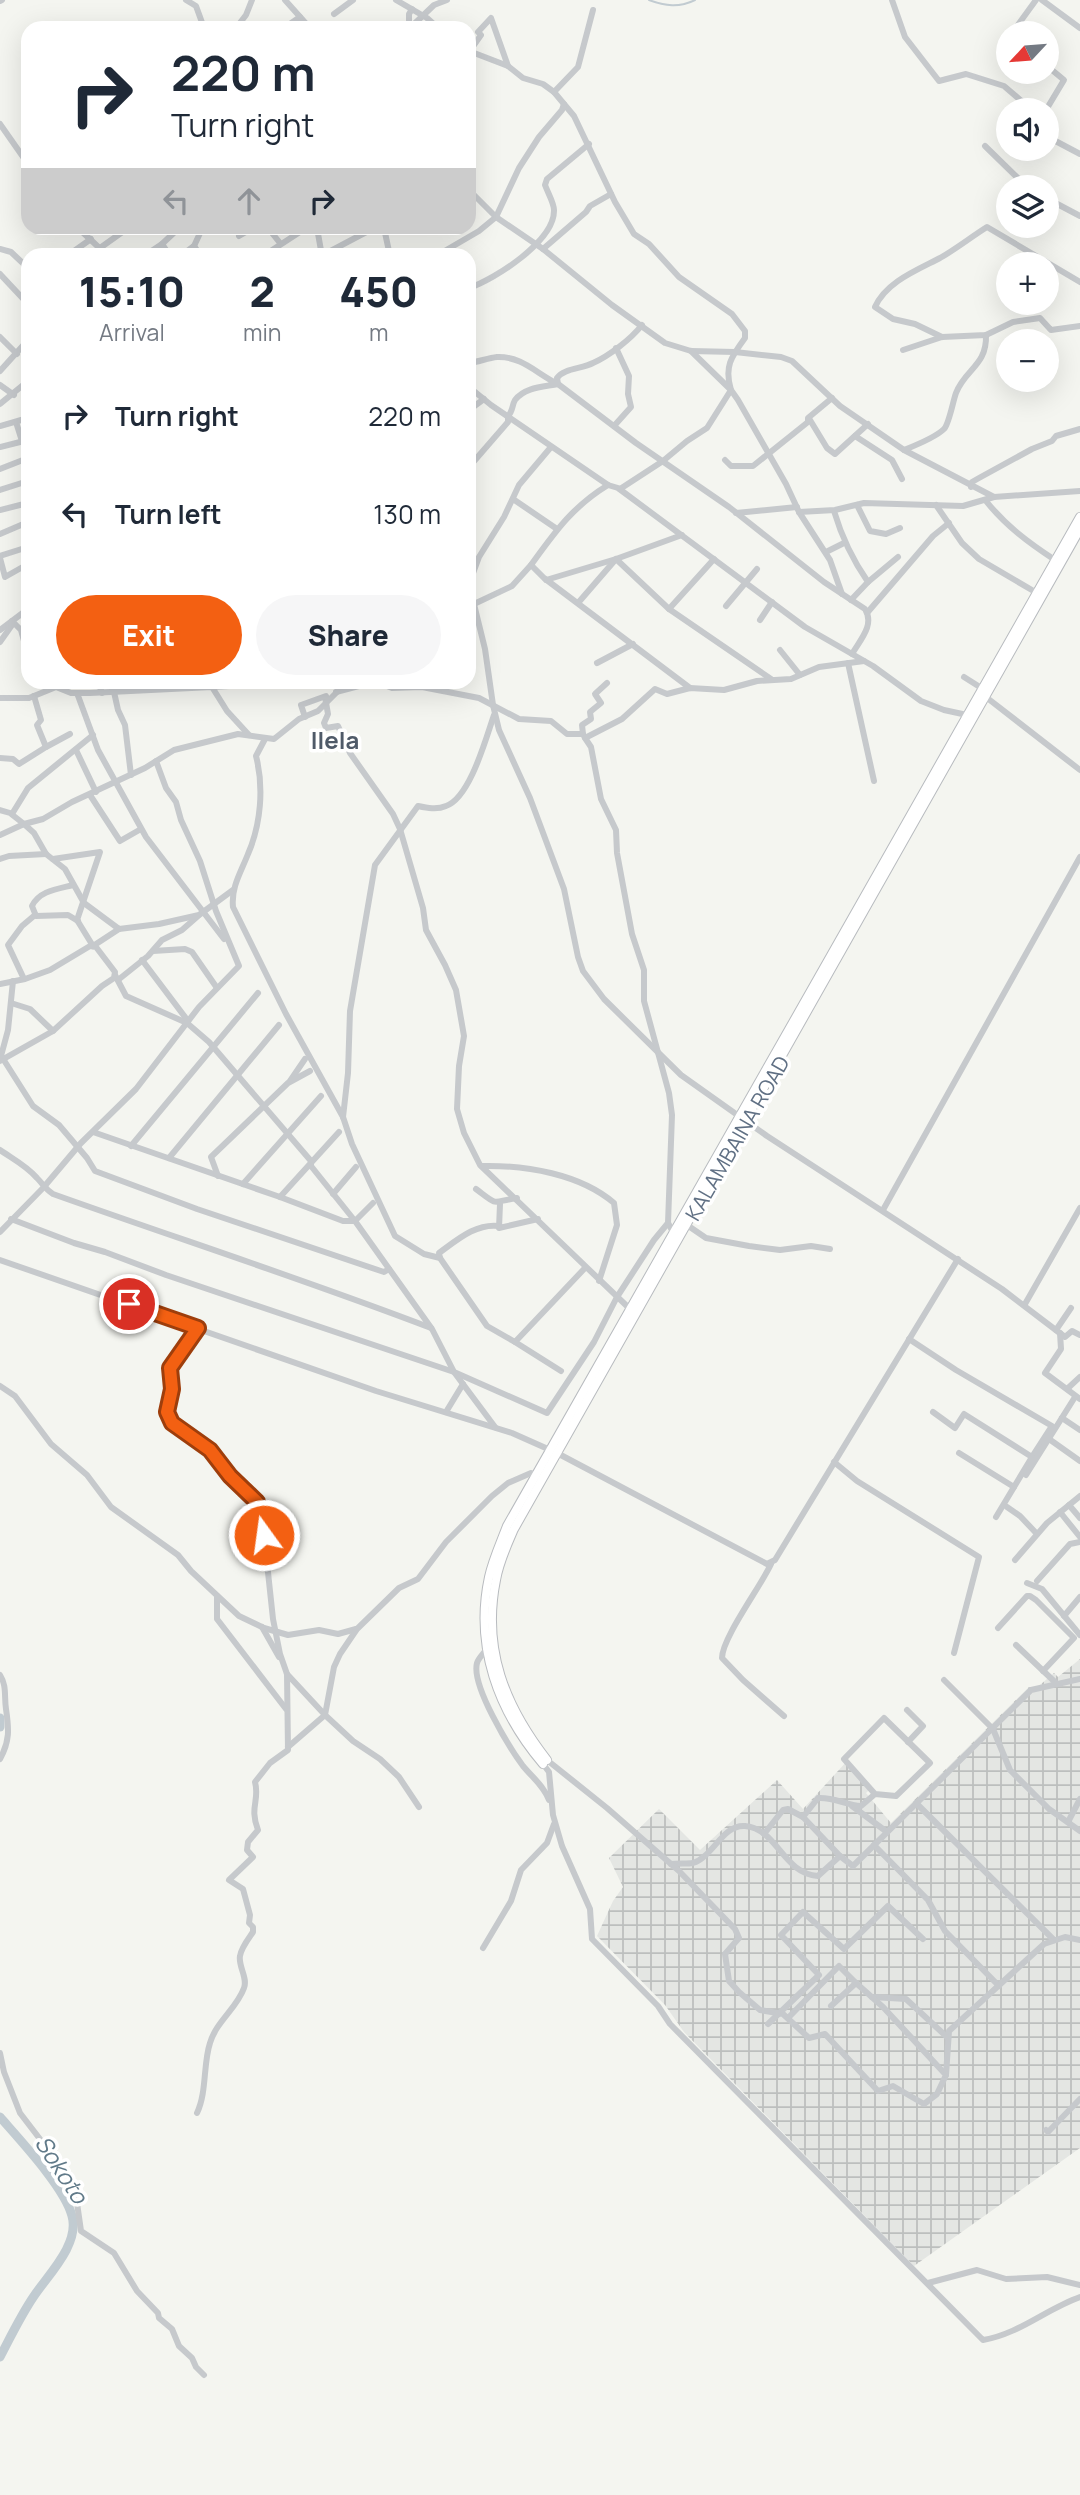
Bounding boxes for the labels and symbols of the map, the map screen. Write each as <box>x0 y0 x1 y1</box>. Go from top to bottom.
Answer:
north arrow <box>996 21 1059 84</box>
district label: Ilela <box>311 723 359 756</box>
street label: KALAMBAINA ROAD <box>678 1051 796 1225</box>
pin <box>99 1274 159 1334</box>
position arrow <box>227 1498 301 1572</box>
water label: Sokoto <box>28 2129 97 2210</box>

